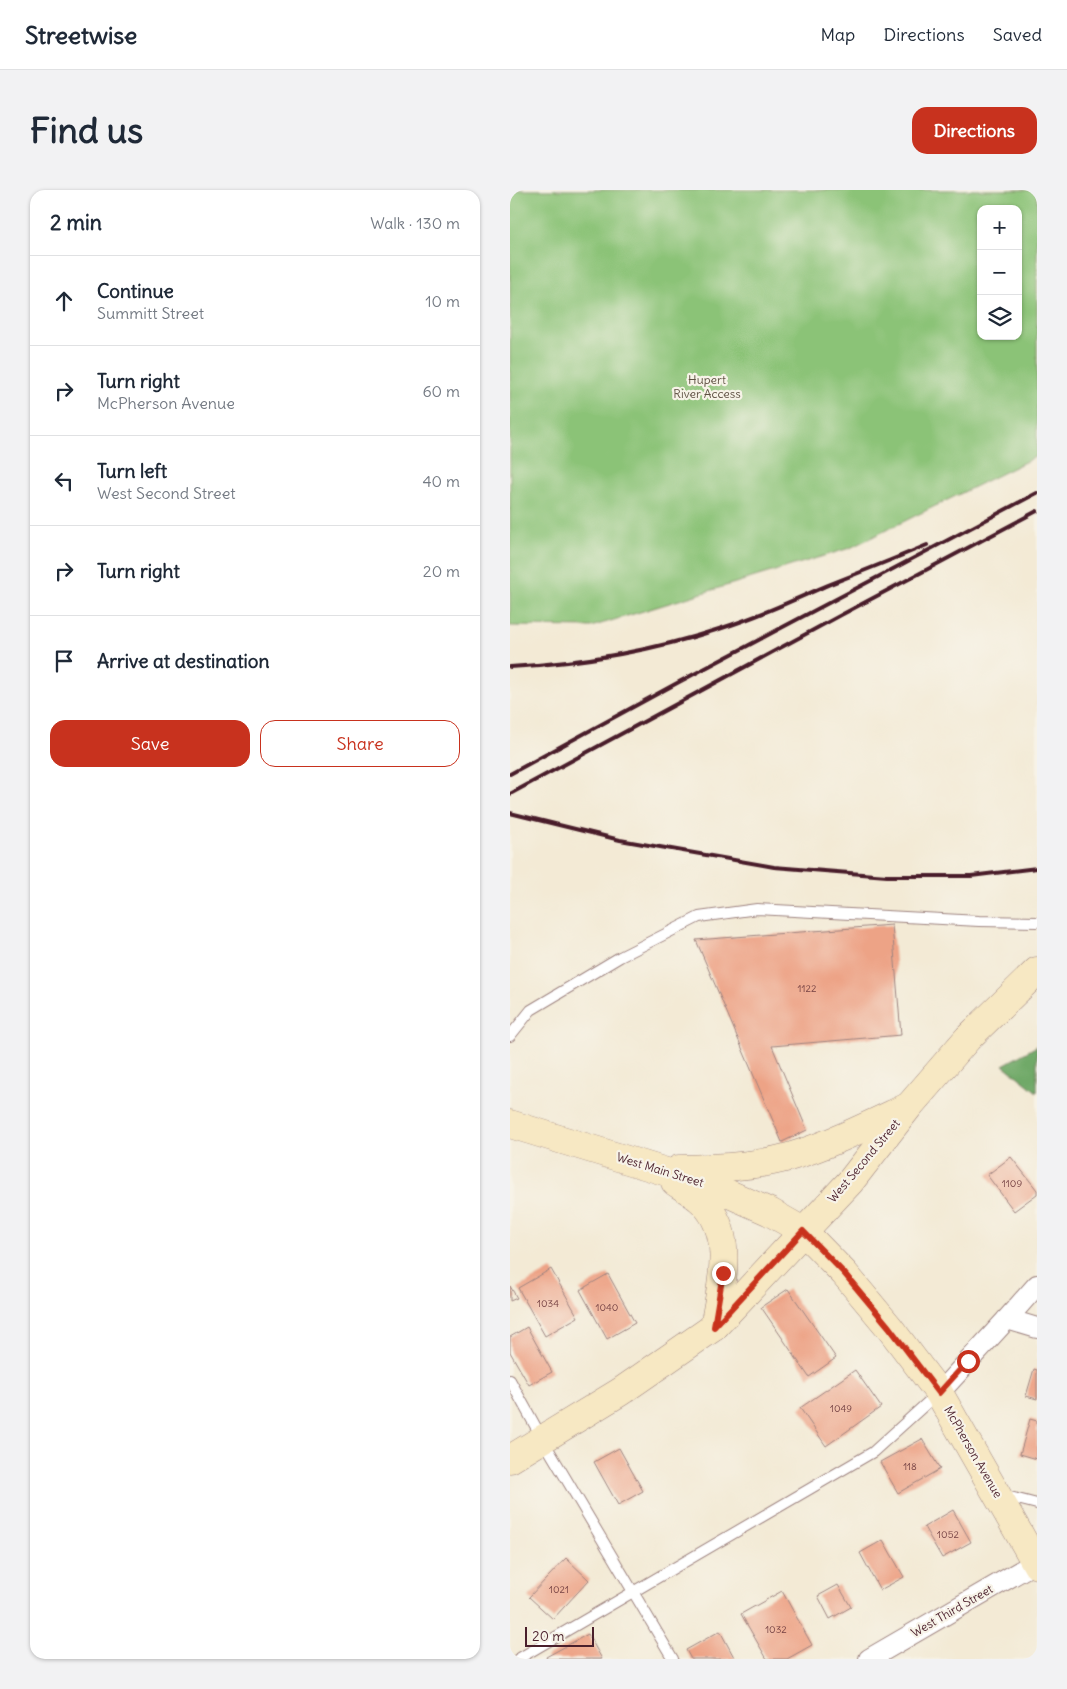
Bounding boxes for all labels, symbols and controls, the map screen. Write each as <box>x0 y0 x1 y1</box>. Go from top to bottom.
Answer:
text: Streetwise <box>25 20 137 50</box>
text: Map <box>820 23 855 46</box>
text: Directions <box>883 23 965 46</box>
text: Saved <box>993 23 1042 46</box>
button: Directions <box>912 107 1037 154</box>
text: Find us <box>30 108 143 152</box>
map controls <box>977 205 1022 340</box>
button: + <box>977 205 1022 250</box>
text: 2 min <box>50 209 102 236</box>
text: Walk · 130 m <box>370 213 460 233</box>
button: − <box>977 250 1022 295</box>
text: Continue <box>97 279 174 303</box>
icon: ahead <box>50 287 78 315</box>
text: 10 m <box>425 291 460 311</box>
button: layers <box>977 295 1022 340</box>
text: Summitt Street <box>97 303 204 323</box>
text: Turn right <box>97 369 180 393</box>
park label: Hupert River Access <box>673 372 741 401</box>
icon: right <box>50 377 78 405</box>
text: 60 m <box>422 381 460 401</box>
text: McPherson Avenue <box>97 393 235 413</box>
text: Turn left <box>97 459 167 483</box>
icon: left <box>50 467 78 495</box>
text: 40 m <box>422 471 460 491</box>
text: West Second Street <box>97 483 236 503</box>
icon: right <box>50 557 78 585</box>
text: Turn right <box>97 559 180 583</box>
text: 20 m <box>423 561 460 581</box>
icon: arrive <box>50 647 78 675</box>
text: Arrive at destination <box>97 649 270 673</box>
button: Save <box>50 720 250 767</box>
button: Share <box>260 720 460 767</box>
house number: 1122 <box>798 982 817 995</box>
street label: West Second Street <box>824 1116 903 1205</box>
street label: West Main Street <box>615 1149 706 1190</box>
house number: 1109 <box>1002 1177 1022 1190</box>
route end <box>712 1262 735 1285</box>
house number: 1034 <box>537 1297 559 1310</box>
house number: 1040 <box>596 1301 618 1314</box>
route start <box>957 1350 980 1373</box>
house number: 1049 <box>830 1402 852 1415</box>
street label: McPherson Avenue <box>941 1403 1006 1500</box>
house number: 118 <box>903 1460 917 1473</box>
house number: 1052 <box>937 1528 959 1541</box>
street label: West Third Street <box>908 1581 995 1640</box>
house number: 1021 <box>549 1583 569 1596</box>
house number: 1032 <box>765 1623 787 1636</box>
scale bar <box>525 1624 594 1647</box>
text: 20 m <box>532 1627 565 1645</box>

